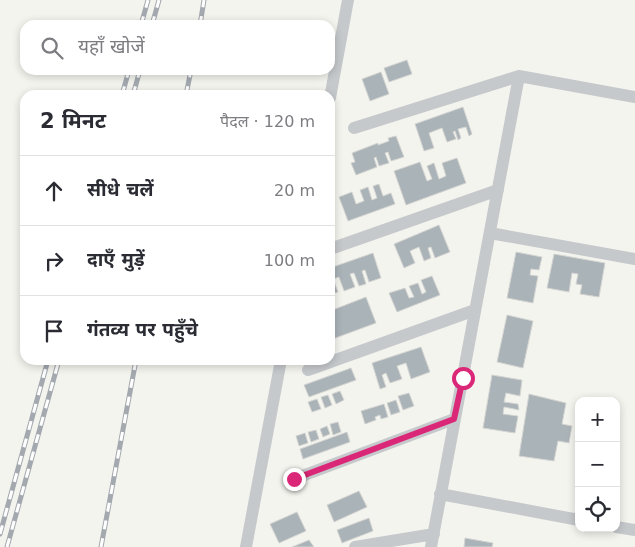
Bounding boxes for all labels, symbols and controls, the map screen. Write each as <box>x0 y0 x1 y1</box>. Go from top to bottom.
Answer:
search box <box>20 20 335 75</box>
icon: search <box>38 34 66 62</box>
text: यहाँ खोजें <box>78 35 145 57</box>
text: 2 मिनट <box>40 109 106 133</box>
text: पैदल · 120 m <box>220 112 315 131</box>
icon: ahead <box>40 177 68 205</box>
text: सीधे चलें <box>87 178 154 200</box>
text: 20 m <box>274 181 315 200</box>
icon: right <box>40 247 68 275</box>
text: दाएँ मुड़ें <box>87 248 145 270</box>
text: 100 m <box>264 251 315 270</box>
icon: arrive <box>40 317 68 345</box>
text: गंतव्य पर पहुँचे <box>87 318 198 340</box>
route start <box>452 367 475 390</box>
map controls <box>575 397 620 532</box>
button: + <box>575 397 620 442</box>
button: − <box>575 442 620 487</box>
route end <box>283 468 306 491</box>
button: locate <box>575 487 620 532</box>

